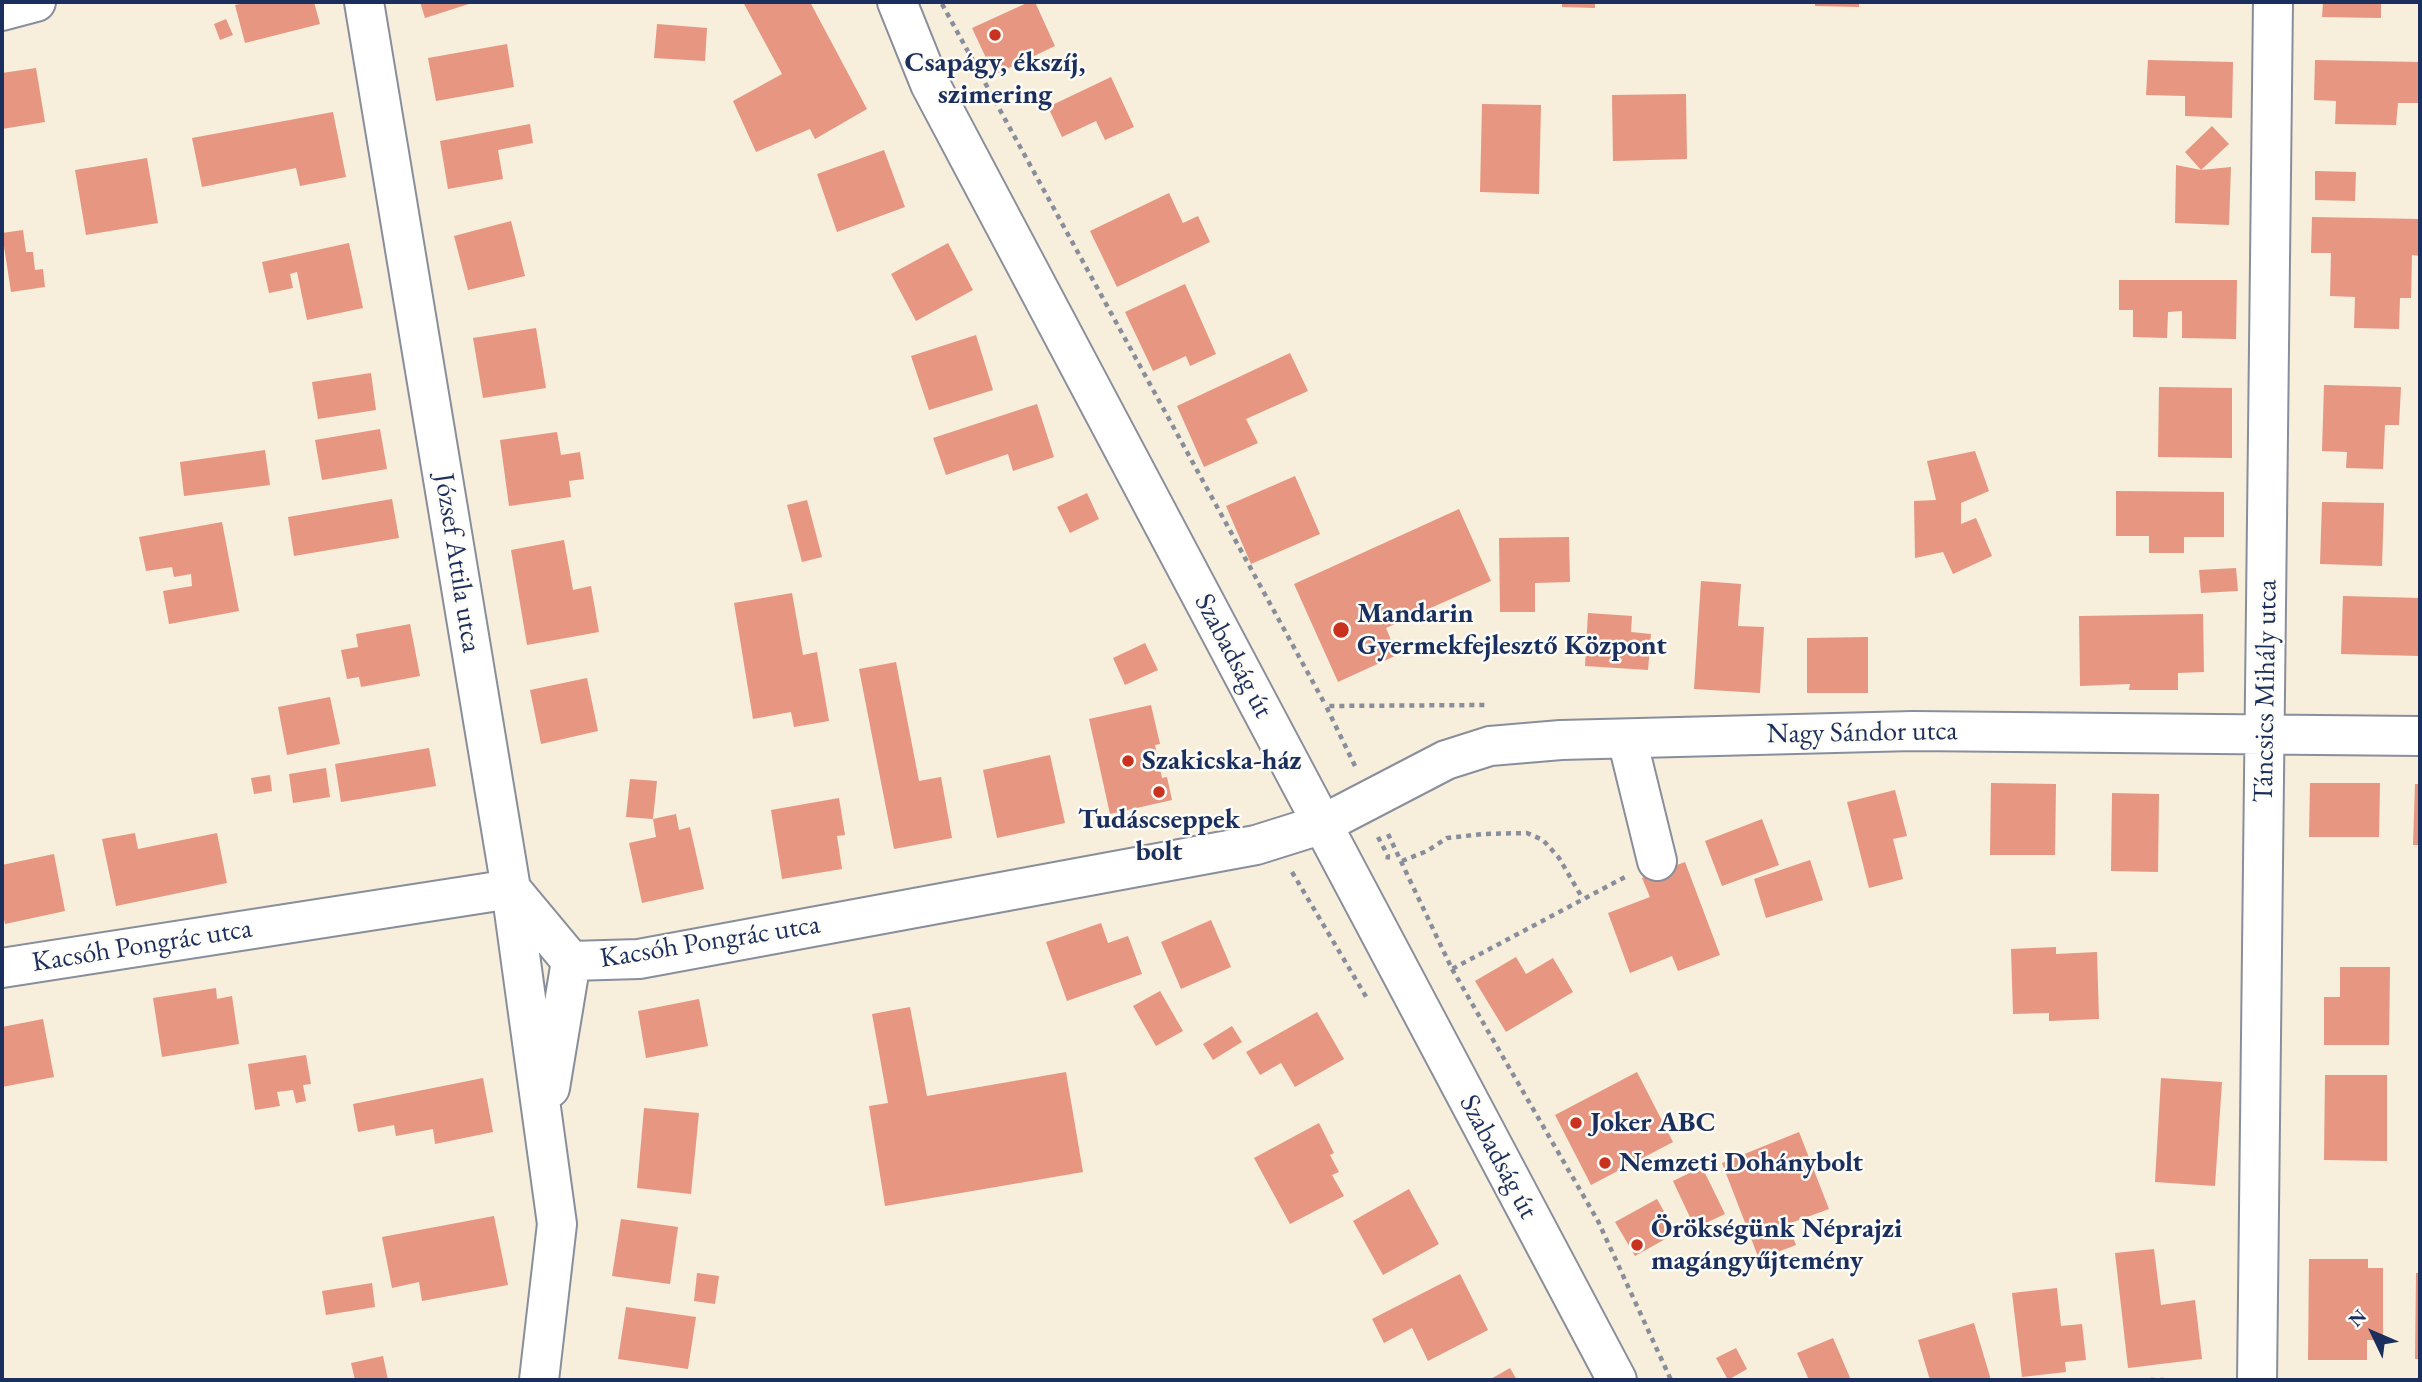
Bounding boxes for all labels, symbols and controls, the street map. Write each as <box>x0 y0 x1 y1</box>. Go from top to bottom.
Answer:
marker: Csapágy, ékszíj, szimering <box>987 27 1003 43</box>
place label: Csapágy, ékszíj, szimering <box>905 46 1085 112</box>
street label: József Attila utca <box>426 471 488 655</box>
street label: Táncsics Mihály utca <box>2247 579 2285 803</box>
street label: Szabadság út <box>1186 588 1280 724</box>
place label: Mandarin Gyermekfejlesztő Központ <box>1357 597 1667 663</box>
marker: Mandarin Gyermekfejlesztő Központ <box>1331 620 1351 640</box>
street label: Nagy Sándor utca <box>1766 715 1958 751</box>
place label: Szakicska-ház <box>1142 744 1301 778</box>
marker: Szakicska-ház <box>1120 753 1136 769</box>
marker: Tudáscseppek bolt <box>1151 784 1167 800</box>
place label: Tudáscseppek bolt <box>1078 803 1240 869</box>
street label: Kacsóh Pongrác utca <box>598 908 822 976</box>
street label: Kacsóh Pongrác utca <box>30 912 254 980</box>
street label: Szabadság út <box>1451 1089 1545 1225</box>
place label: Joker ABC <box>1590 1106 1715 1140</box>
marker: Joker ABC <box>1568 1115 1584 1131</box>
place label: Nemzeti Dohánybolt <box>1619 1146 1863 1180</box>
marker: Nemzeti Dohánybolt <box>1597 1155 1613 1171</box>
place label: Örökségünk Néprajzi magángyűjtemény <box>1651 1212 1902 1278</box>
marker: Örökségünk Néprajzi magángyűjtemény <box>1629 1237 1645 1253</box>
north arrow <box>2338 1298 2408 1368</box>
text: N <box>2343 1304 2372 1332</box>

